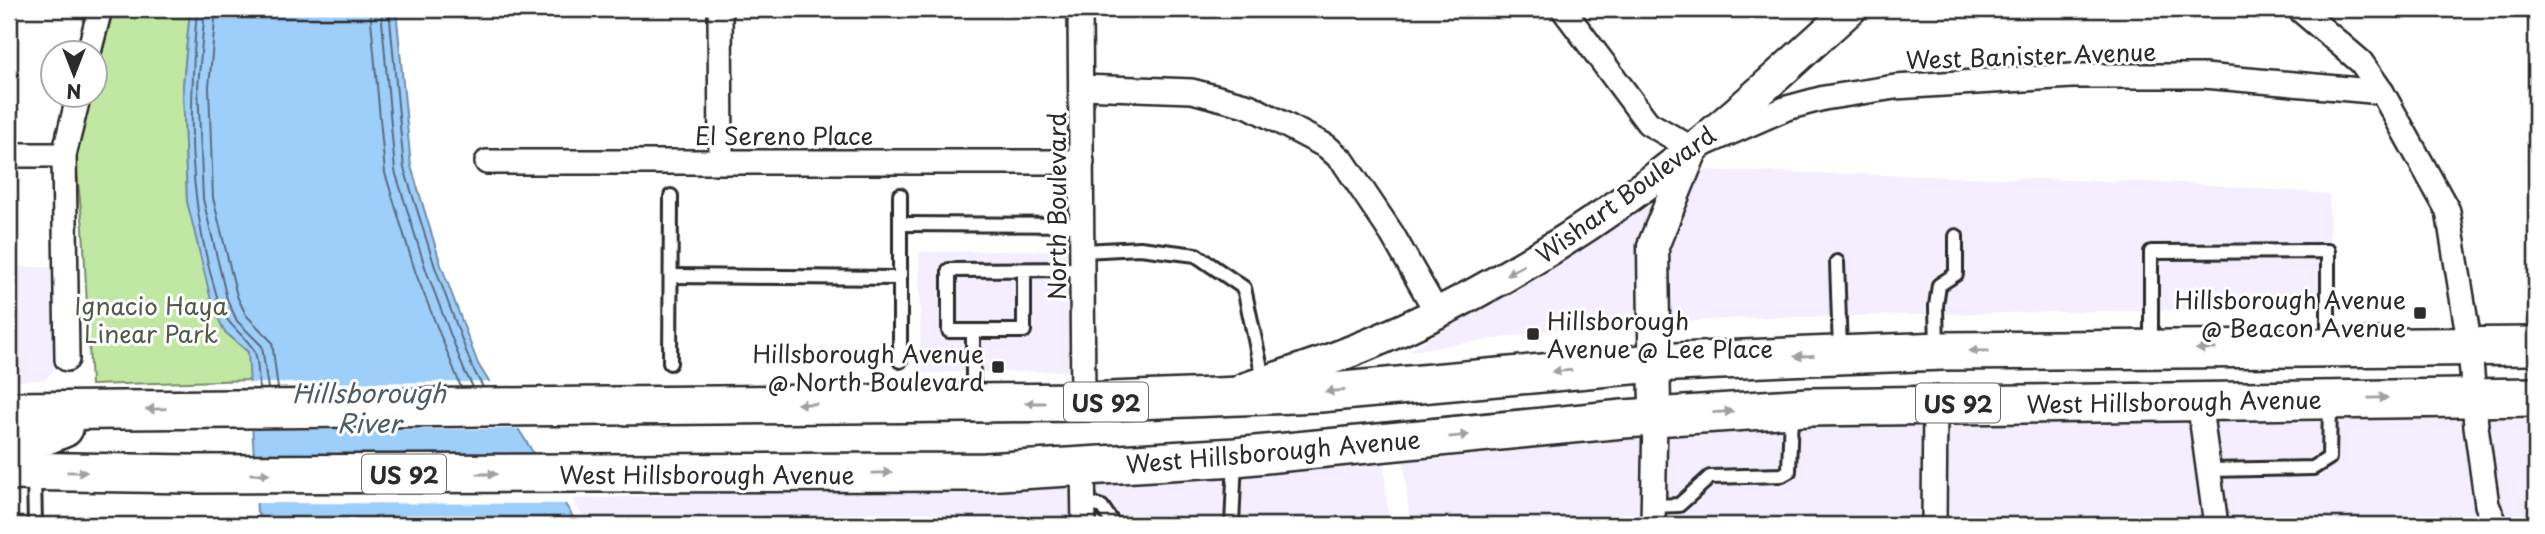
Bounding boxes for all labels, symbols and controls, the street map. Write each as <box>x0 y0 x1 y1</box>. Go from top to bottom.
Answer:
street label: West Banister Avenue <box>1905 33 2157 77</box>
north arrow <box>38 38 108 108</box>
text: N <box>66 78 82 106</box>
street label: North Boulevard <box>1038 112 1074 300</box>
street label: Wishart Boulevard <box>1528 116 1723 272</box>
street label: El Sereno Place <box>695 117 873 153</box>
one-way arrow <box>1505 264 1525 276</box>
place label: Hillsborough Avenue @ Beacon Avenue <box>2174 281 2406 345</box>
park label: Ignacio Haya Linear Park <box>74 287 228 351</box>
place label: Hillsborough Avenue @ Lee Place <box>1547 302 1773 366</box>
marker: Hillsborough Avenue @ Beacon Avenue <box>2412 305 2428 321</box>
marker: Hillsborough Avenue @ Lee Place <box>1525 326 1541 342</box>
place label: Hillsborough Avenue @ North Boulevard <box>752 335 984 399</box>
one-way arrow <box>2195 343 2217 355</box>
one-way arrow <box>1967 345 1989 357</box>
one-way arrow <box>1793 351 1815 362</box>
marker: Hillsborough Avenue @ North Boulevard <box>990 359 1006 375</box>
one-way arrow <box>1551 366 1573 377</box>
water label: Hillsborough River <box>292 373 447 442</box>
street label: West Hillsborough Avenue <box>2026 380 2322 422</box>
road number: US 92 <box>1064 382 1148 422</box>
road number: US 92 <box>1916 384 2000 422</box>
one-way arrow <box>1324 386 1346 397</box>
one-way arrow <box>2367 392 2389 404</box>
one-way arrow <box>1023 397 1045 409</box>
one-way arrow <box>796 398 818 410</box>
one-way arrow <box>145 403 167 414</box>
one-way arrow <box>1712 407 1734 418</box>
street label: West Hillsborough Avenue <box>1124 420 1422 482</box>
one-way arrow <box>1448 430 1470 441</box>
road number: US 92 <box>362 454 446 494</box>
street label: West Hillsborough Avenue <box>559 456 855 492</box>
one-way arrow <box>66 466 88 478</box>
one-way arrow <box>871 467 893 479</box>
one-way arrow <box>249 468 271 480</box>
one-way arrow <box>476 468 498 480</box>

